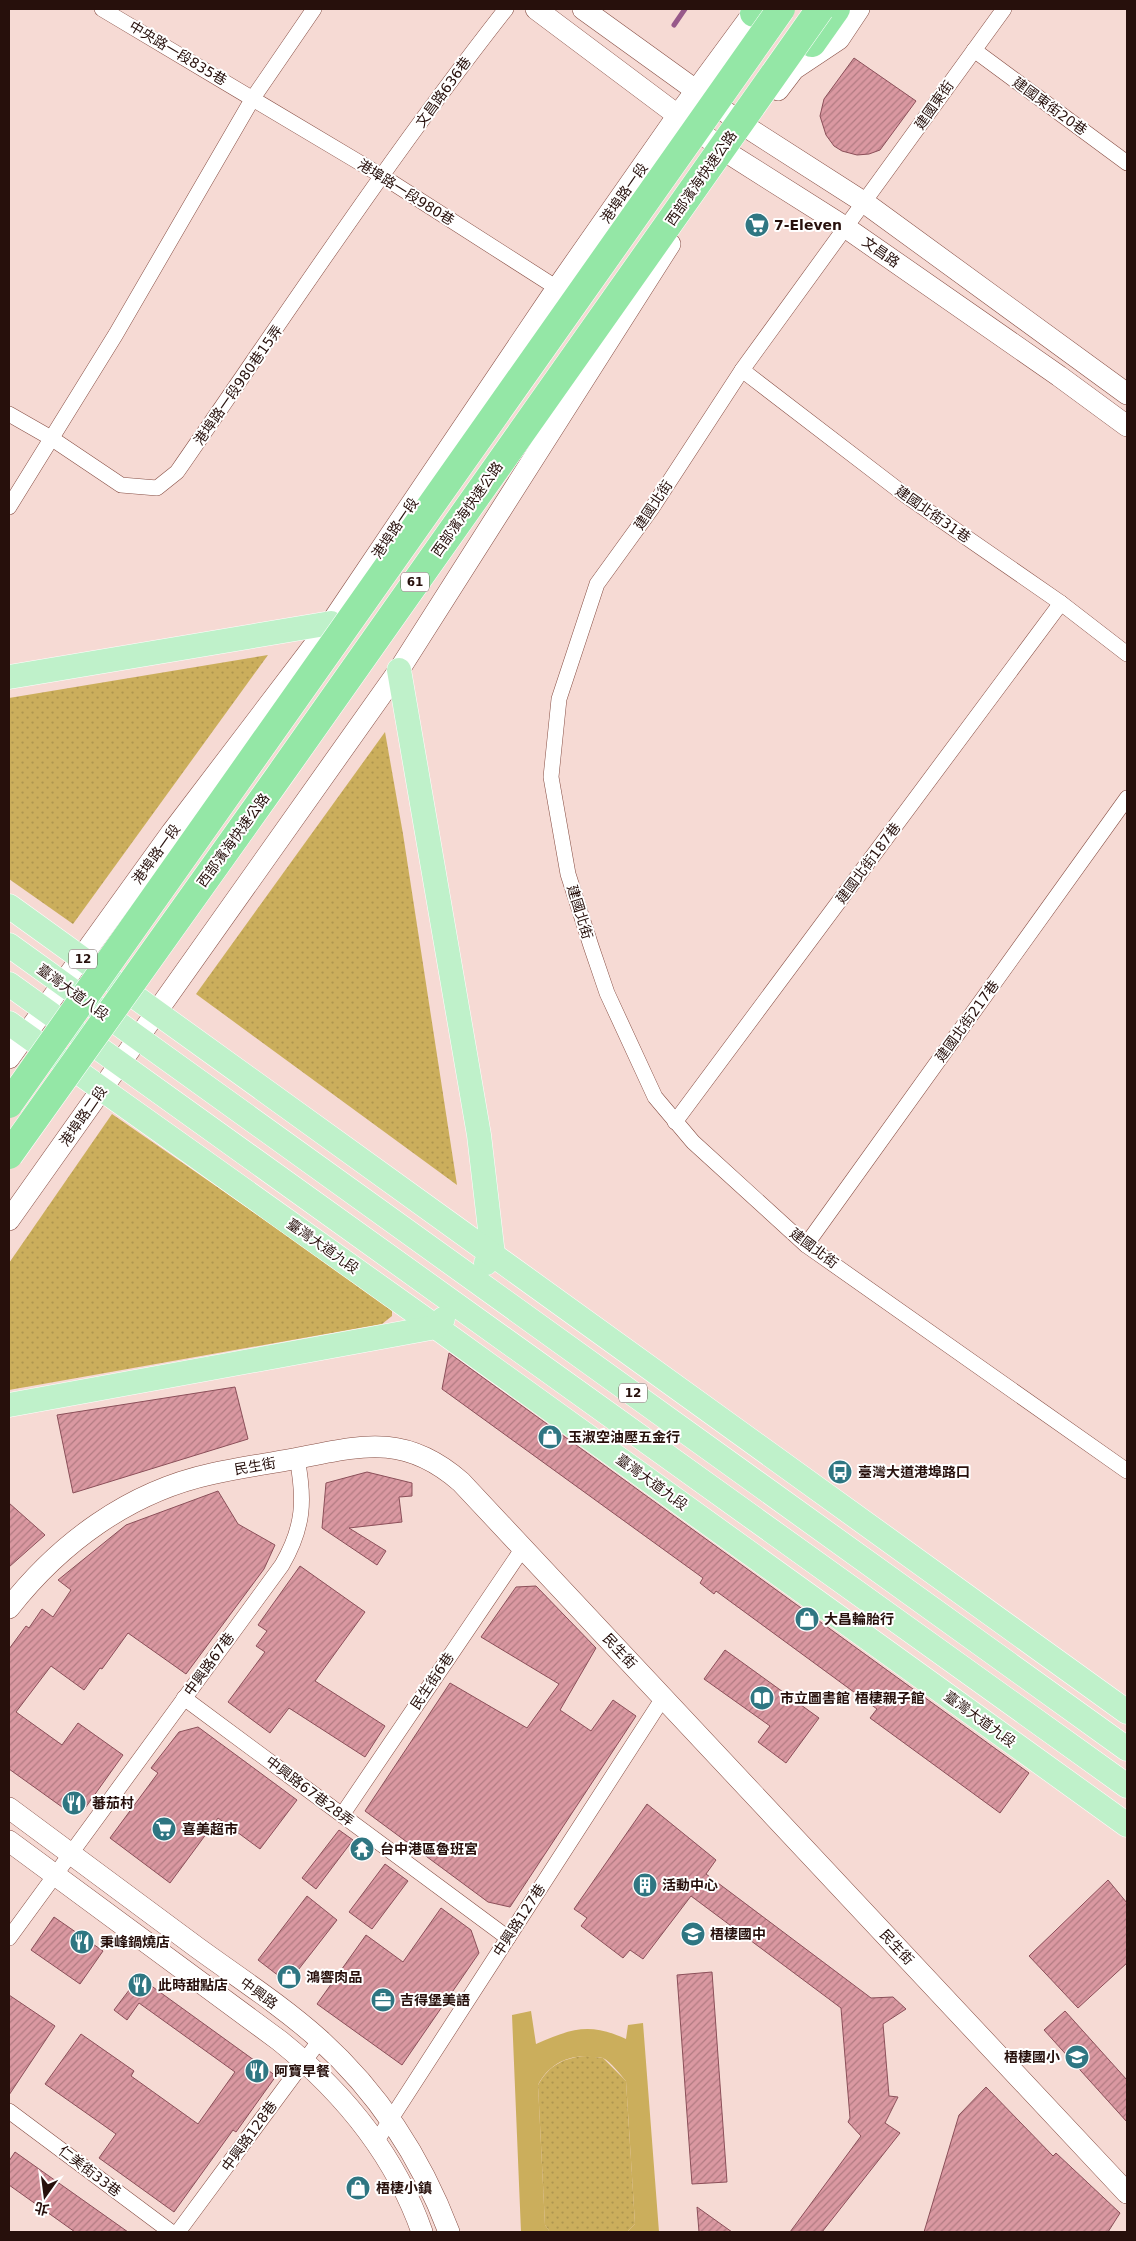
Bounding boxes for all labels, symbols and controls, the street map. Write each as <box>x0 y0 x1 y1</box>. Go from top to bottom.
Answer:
street label: 中央路一段835巷 <box>126 18 230 88</box>
street label: 文昌路636巷 <box>412 54 474 130</box>
street label: 建國東街20巷 <box>1010 74 1090 138</box>
street label: 建國東街 <box>911 77 957 133</box>
street label: 西部濱海快速公路 <box>662 128 740 228</box>
street label: 港埠路一段980巷 <box>355 156 457 228</box>
street label: 港埠路一段 <box>597 160 651 226</box>
supermarket icon: 7-Eleven <box>744 212 770 238</box>
place label: 7-Eleven <box>774 217 842 233</box>
street label: 文昌路 <box>859 233 903 271</box>
street label: 港埠路一段980巷15弄 <box>191 322 285 448</box>
street label: 西部濱海快速公路 <box>428 459 506 559</box>
street label: 建國北街 <box>631 477 675 533</box>
street label: 建國北街31巷 <box>892 482 974 546</box>
street label: 港埠路一段 <box>369 495 421 561</box>
road number: 61 <box>401 572 429 592</box>
street label: 西部濱海快速公路 <box>194 790 272 890</box>
street label: 建國北街187巷 <box>833 820 903 906</box>
street label: 港埠路一段 <box>129 821 183 887</box>
street label: 建國北街 <box>564 883 596 941</box>
road number: 12 <box>69 950 97 969</box>
street label: 臺灣大道八段 <box>34 961 112 1023</box>
street label: 建國北街217巷 <box>932 977 1002 1065</box>
street label: 港埠路二段 <box>56 1083 110 1149</box>
street label: 臺灣大道九段 <box>284 1215 362 1277</box>
street label: 建國北街 <box>787 1225 841 1271</box>
road number: 12 <box>619 1384 647 1402</box>
shop icon: 玉淑空油壓五金行 <box>537 1424 563 1450</box>
place label: 玉淑空油壓五金行 <box>568 1429 680 1445</box>
street label: 臺灣大道九段 <box>613 1451 691 1513</box>
street label: 民生街 <box>233 1454 277 1478</box>
bus stop icon: 臺灣大道港埠路口 <box>827 1459 853 1485</box>
place label: 臺灣大道港埠路口 <box>858 1464 970 1480</box>
shop icon: 大昌輪胎行 <box>794 1606 820 1632</box>
place label: 大昌輪胎行 <box>824 1611 894 1627</box>
street label: 中興路67巷 <box>181 1629 237 1699</box>
street label: 民生街 <box>600 1630 640 1672</box>
street label: 民生街6巷 <box>407 1650 457 1712</box>
library icon: 市立圖書館 梧棲親子館 <box>749 1685 775 1711</box>
street label: 臺灣大道九段 <box>941 1688 1019 1750</box>
place label: 市立圖書館 梧棲親子館 <box>780 1690 925 1706</box>
street label: 中興路67巷28弄 <box>263 1753 357 1829</box>
restaurant icon: 蕃茄村 <box>61 1790 87 1816</box>
place label: 蕃茄村 <box>92 1795 134 1811</box>
supermarket icon: 喜美超市 <box>151 1816 177 1842</box>
place label: 喜美超市 <box>182 1821 238 1837</box>
temple icon: 台中港區魯班宮 <box>349 1836 375 1862</box>
place label: 台中港區魯班宮 <box>380 1841 478 1857</box>
building icon: 活動中心 <box>632 1872 658 1898</box>
place label: 活動中心 <box>662 1877 718 1893</box>
street label: 中興路127巷 <box>490 1881 548 1959</box>
school or university icon: 梧棲國中 <box>680 1921 706 1947</box>
place label: 梧棲國中 <box>710 1926 766 1942</box>
street label: 民生街 <box>877 1926 917 1968</box>
restaurant icon: 秉峰鍋燒店 <box>69 1929 95 1955</box>
place label: 秉峰鍋燒店 <box>100 1934 170 1950</box>
shop icon: 鴻響肉品 <box>276 1964 302 1990</box>
place label: 鴻響肉品 <box>306 1969 362 1985</box>
restaurant icon: 此時甜點店 <box>127 1972 153 1998</box>
street label: 中興路 <box>237 1974 281 2012</box>
place label: 此時甜點店 <box>158 1977 228 1993</box>
office icon: 吉得堡美語 <box>370 1987 396 2013</box>
place label: 吉得堡美語 <box>400 1992 470 2008</box>
school or university icon: 梧棲國小 <box>1064 2044 1090 2070</box>
place label: 梧棲國小 <box>1004 2049 1060 2065</box>
restaurant icon: 阿寶早餐 <box>244 2058 270 2084</box>
place label: 阿寶早餐 <box>274 2063 330 2079</box>
street label: 中興路128巷 <box>218 2098 280 2174</box>
street label: 仁美街33巷 <box>56 2142 124 2200</box>
north arrow <box>20 2171 70 2221</box>
shop icon: 梧棲小鎮 <box>345 2175 371 2201</box>
place label: 梧棲小鎮 <box>376 2180 432 2196</box>
text: 北 <box>33 2199 51 2218</box>

